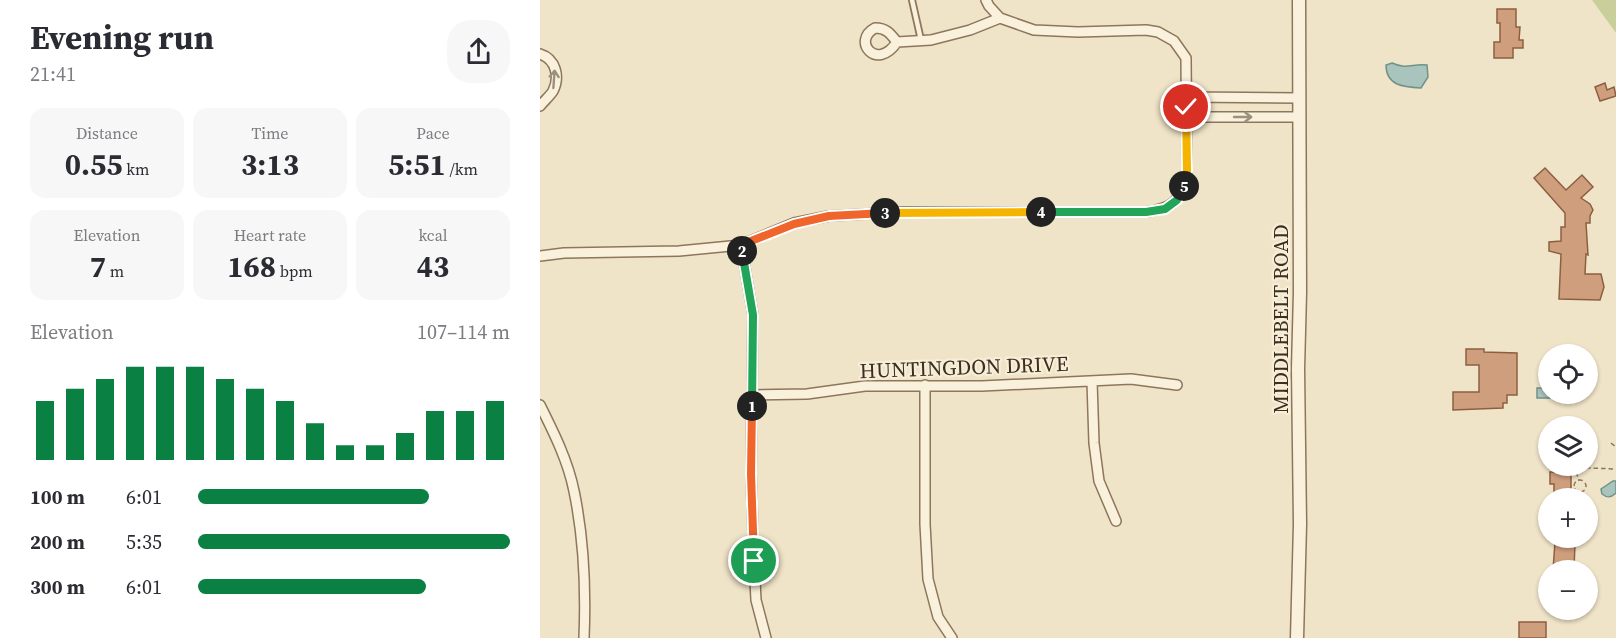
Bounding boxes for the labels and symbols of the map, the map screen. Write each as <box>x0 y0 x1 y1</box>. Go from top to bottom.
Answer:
one-way arrow <box>549 70 560 89</box>
pin <box>1160 81 1211 132</box>
one-way arrow <box>1232 111 1252 123</box>
pin: 5 <box>1169 171 1199 201</box>
pin: 4 <box>1026 197 1056 227</box>
pin: 3 <box>870 198 900 228</box>
street label: MIDDLEBELT ROAD <box>1266 224 1295 414</box>
pin: 2 <box>727 236 757 266</box>
street label: HUNTINGDON DRIVE <box>859 349 1069 385</box>
pin: 1 <box>737 391 767 421</box>
pin <box>728 535 779 586</box>

